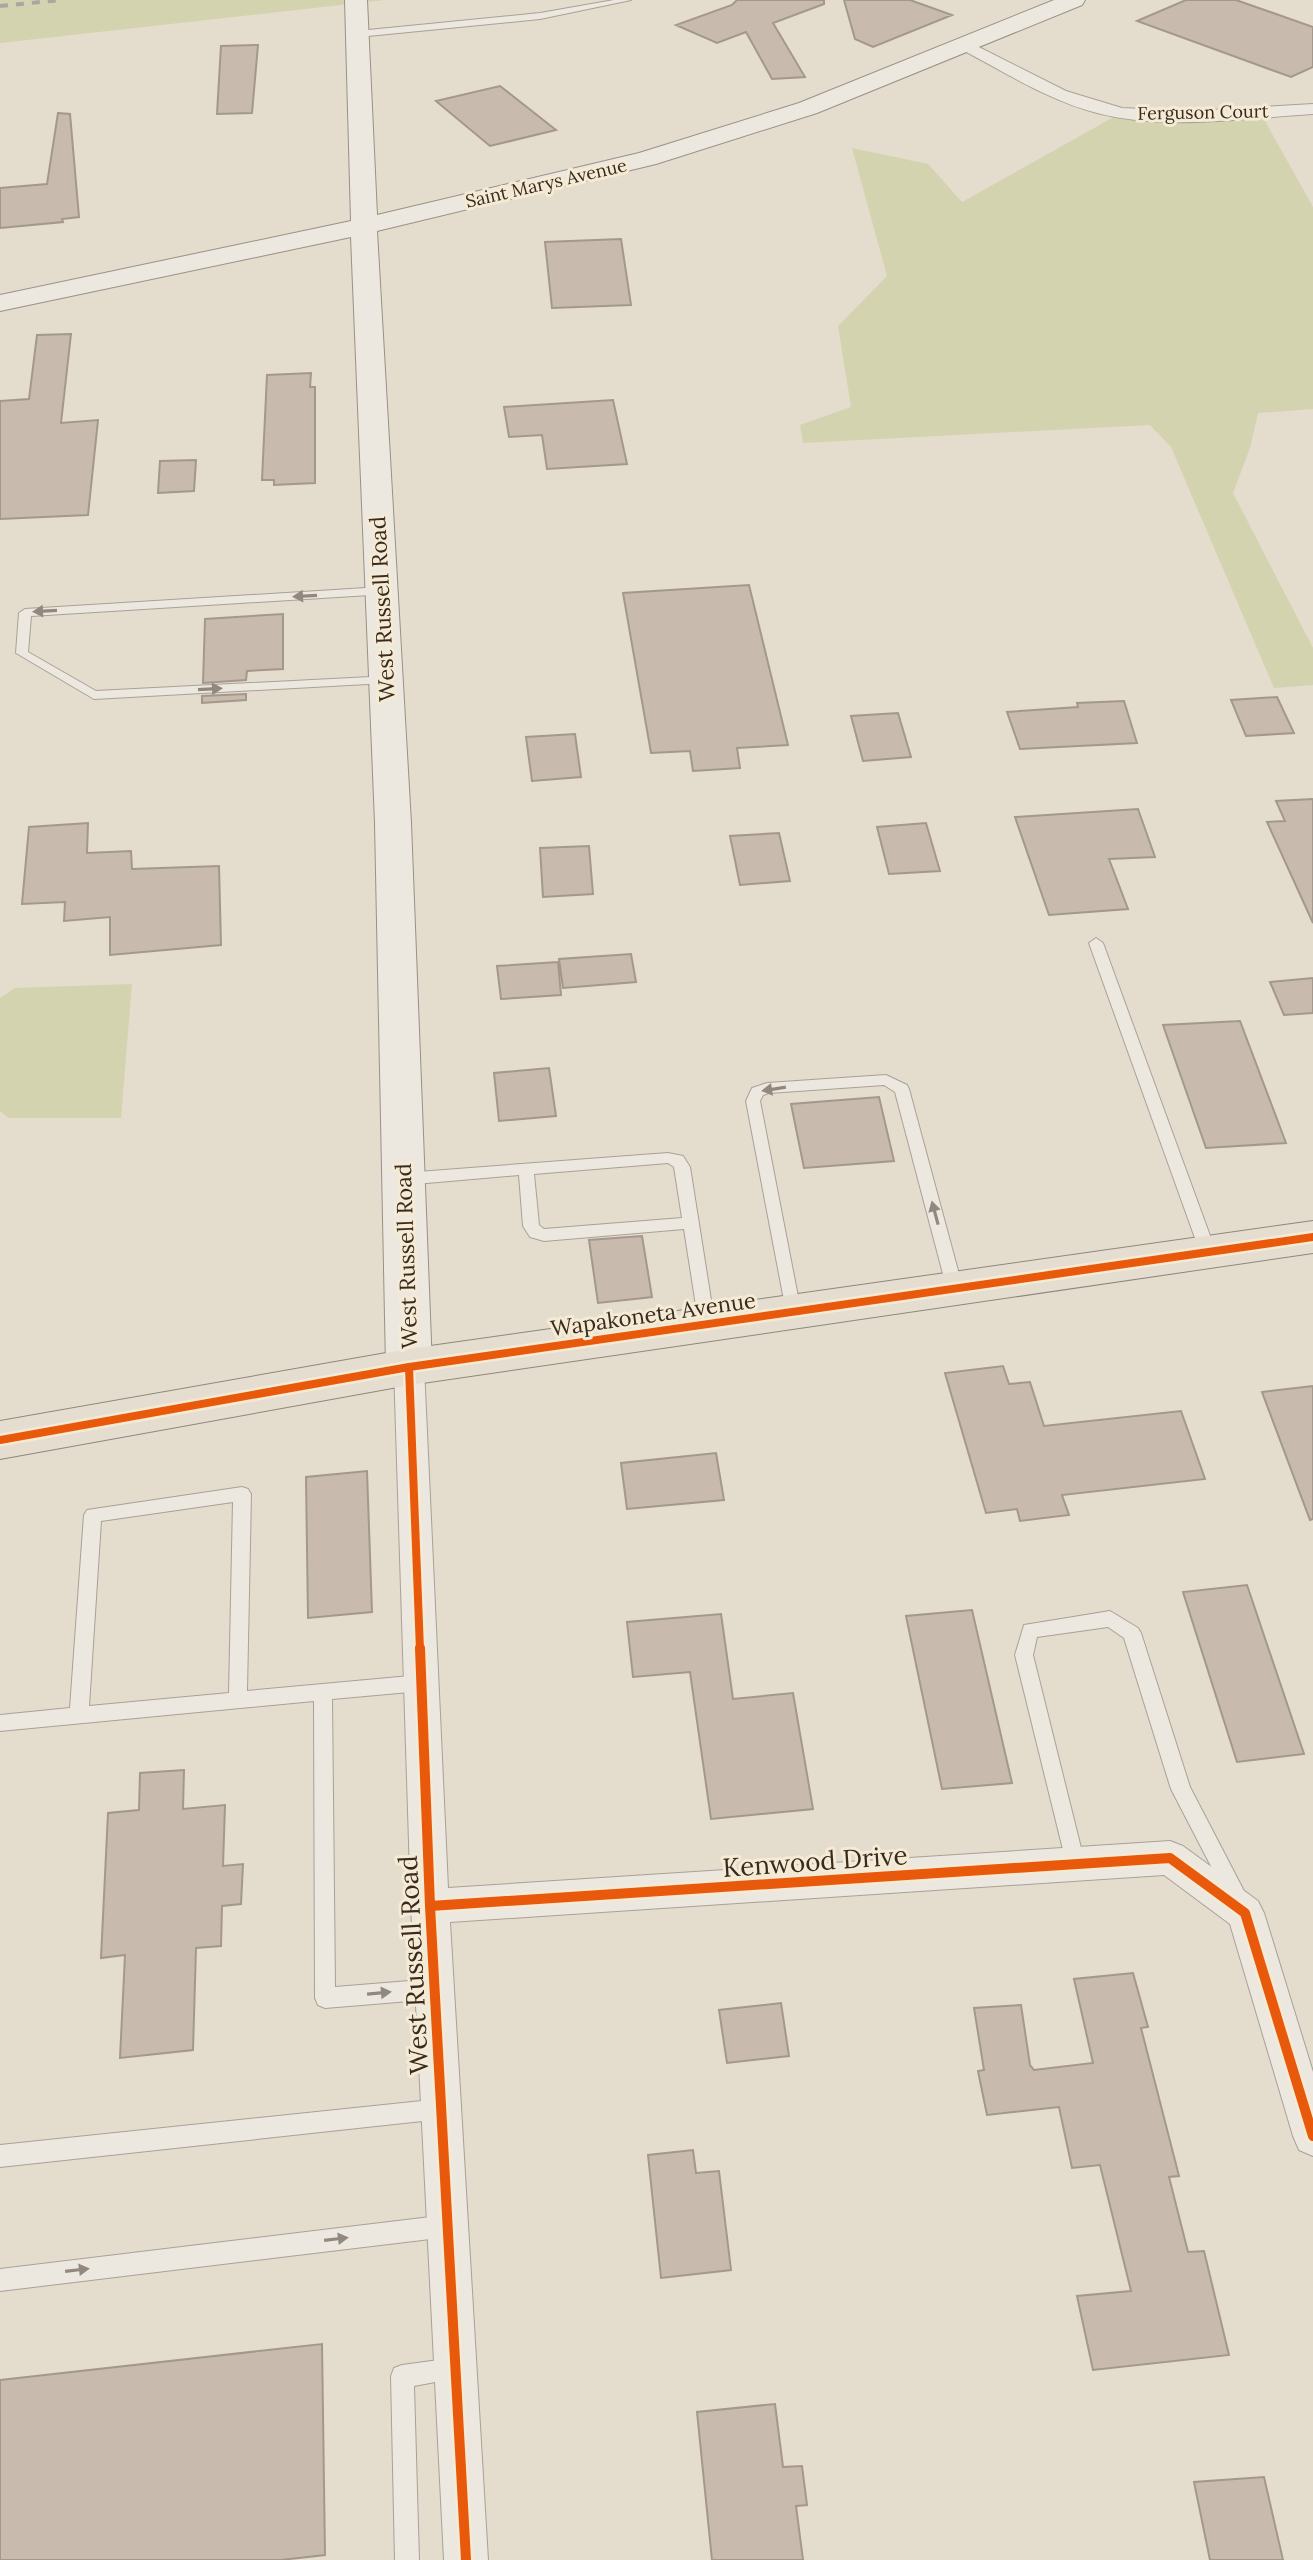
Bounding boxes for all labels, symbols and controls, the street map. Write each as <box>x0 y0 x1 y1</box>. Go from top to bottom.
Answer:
street label: Ferguson Court <box>1137 99 1269 125</box>
street label: Saint Marys Avenue <box>463 153 629 213</box>
street label: West Russell Road <box>363 516 401 702</box>
one-way arrow <box>292 590 317 603</box>
one-way arrow <box>32 605 57 618</box>
one-way arrow <box>198 682 223 695</box>
one-way arrow <box>761 1083 786 1096</box>
street label: West Russell Road <box>389 1163 423 1349</box>
one-way arrow <box>928 1201 940 1226</box>
street label: Wapakoneta Avenue <box>549 1286 757 1342</box>
street label: Kenwood Drive <box>721 1838 909 1884</box>
street label: West Russell Road <box>391 1855 435 2075</box>
one-way arrow <box>367 1986 392 1999</box>
one-way arrow <box>324 2233 349 2246</box>
one-way arrow <box>65 2264 90 2277</box>

